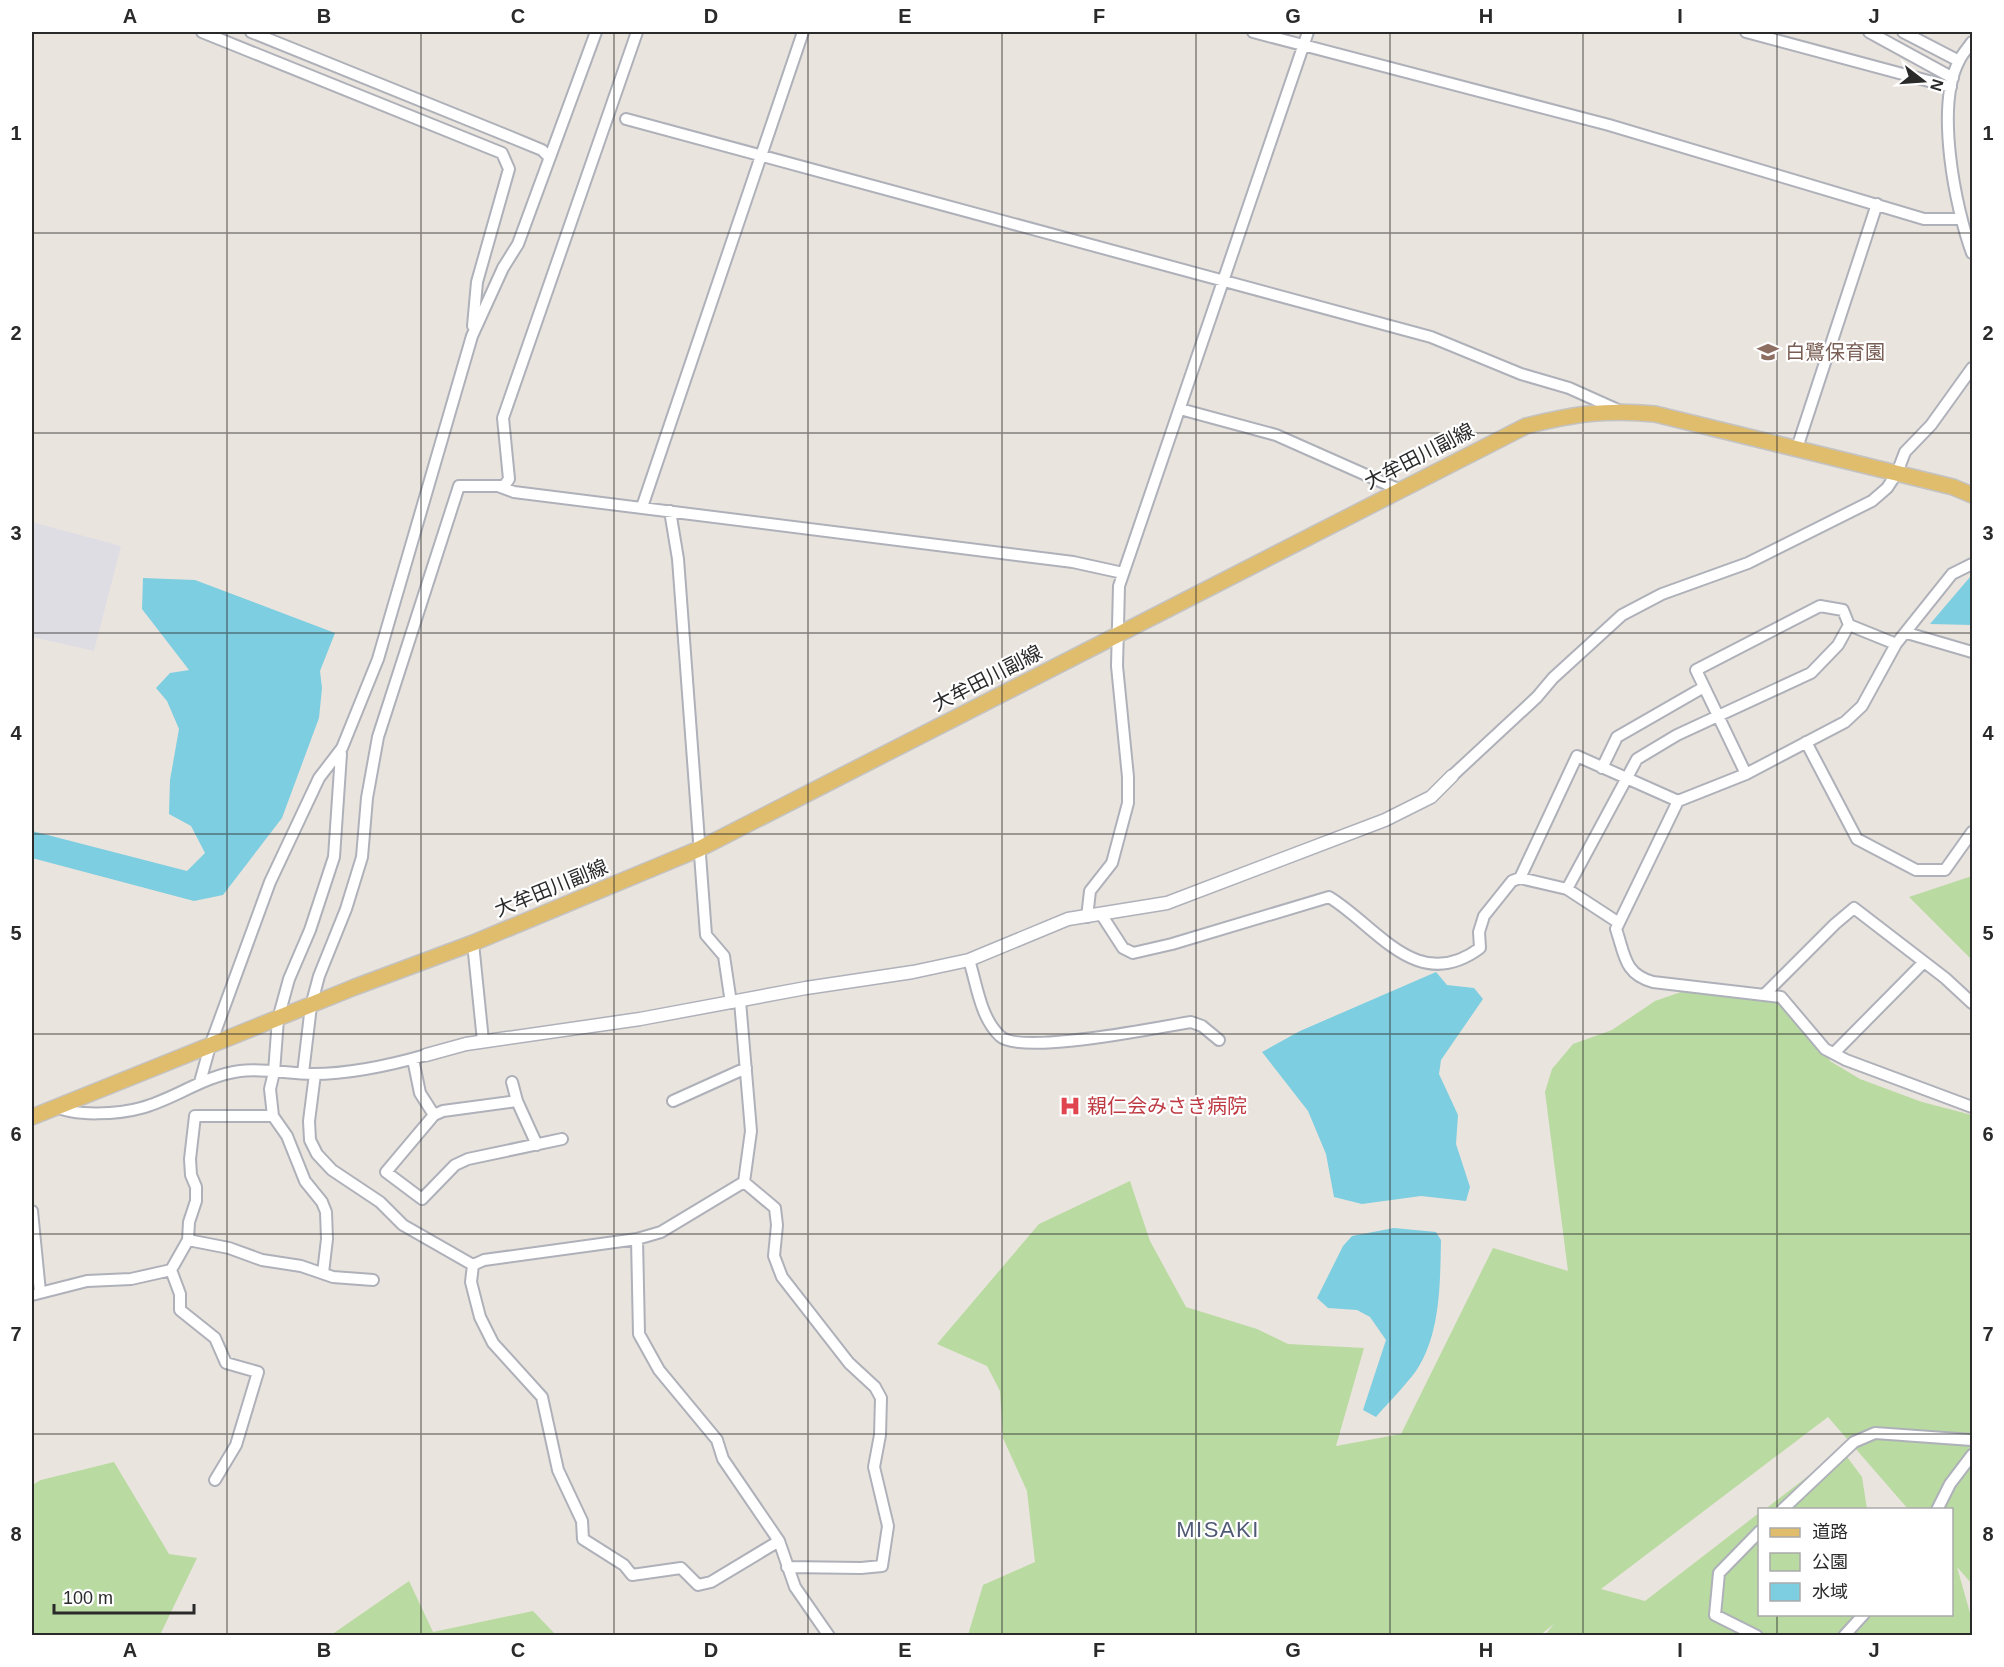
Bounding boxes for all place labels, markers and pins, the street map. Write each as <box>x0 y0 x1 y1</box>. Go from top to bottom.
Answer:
school or university icon: 白鷺保育園 <box>1756 340 1780 364</box>
place label: 白鷺保育園 <box>1785 341 1885 363</box>
hospital icon: 親仁会みさき病院 <box>1058 1094 1082 1118</box>
place label: 親仁会みさき病院 <box>1087 1095 1247 1117</box>

